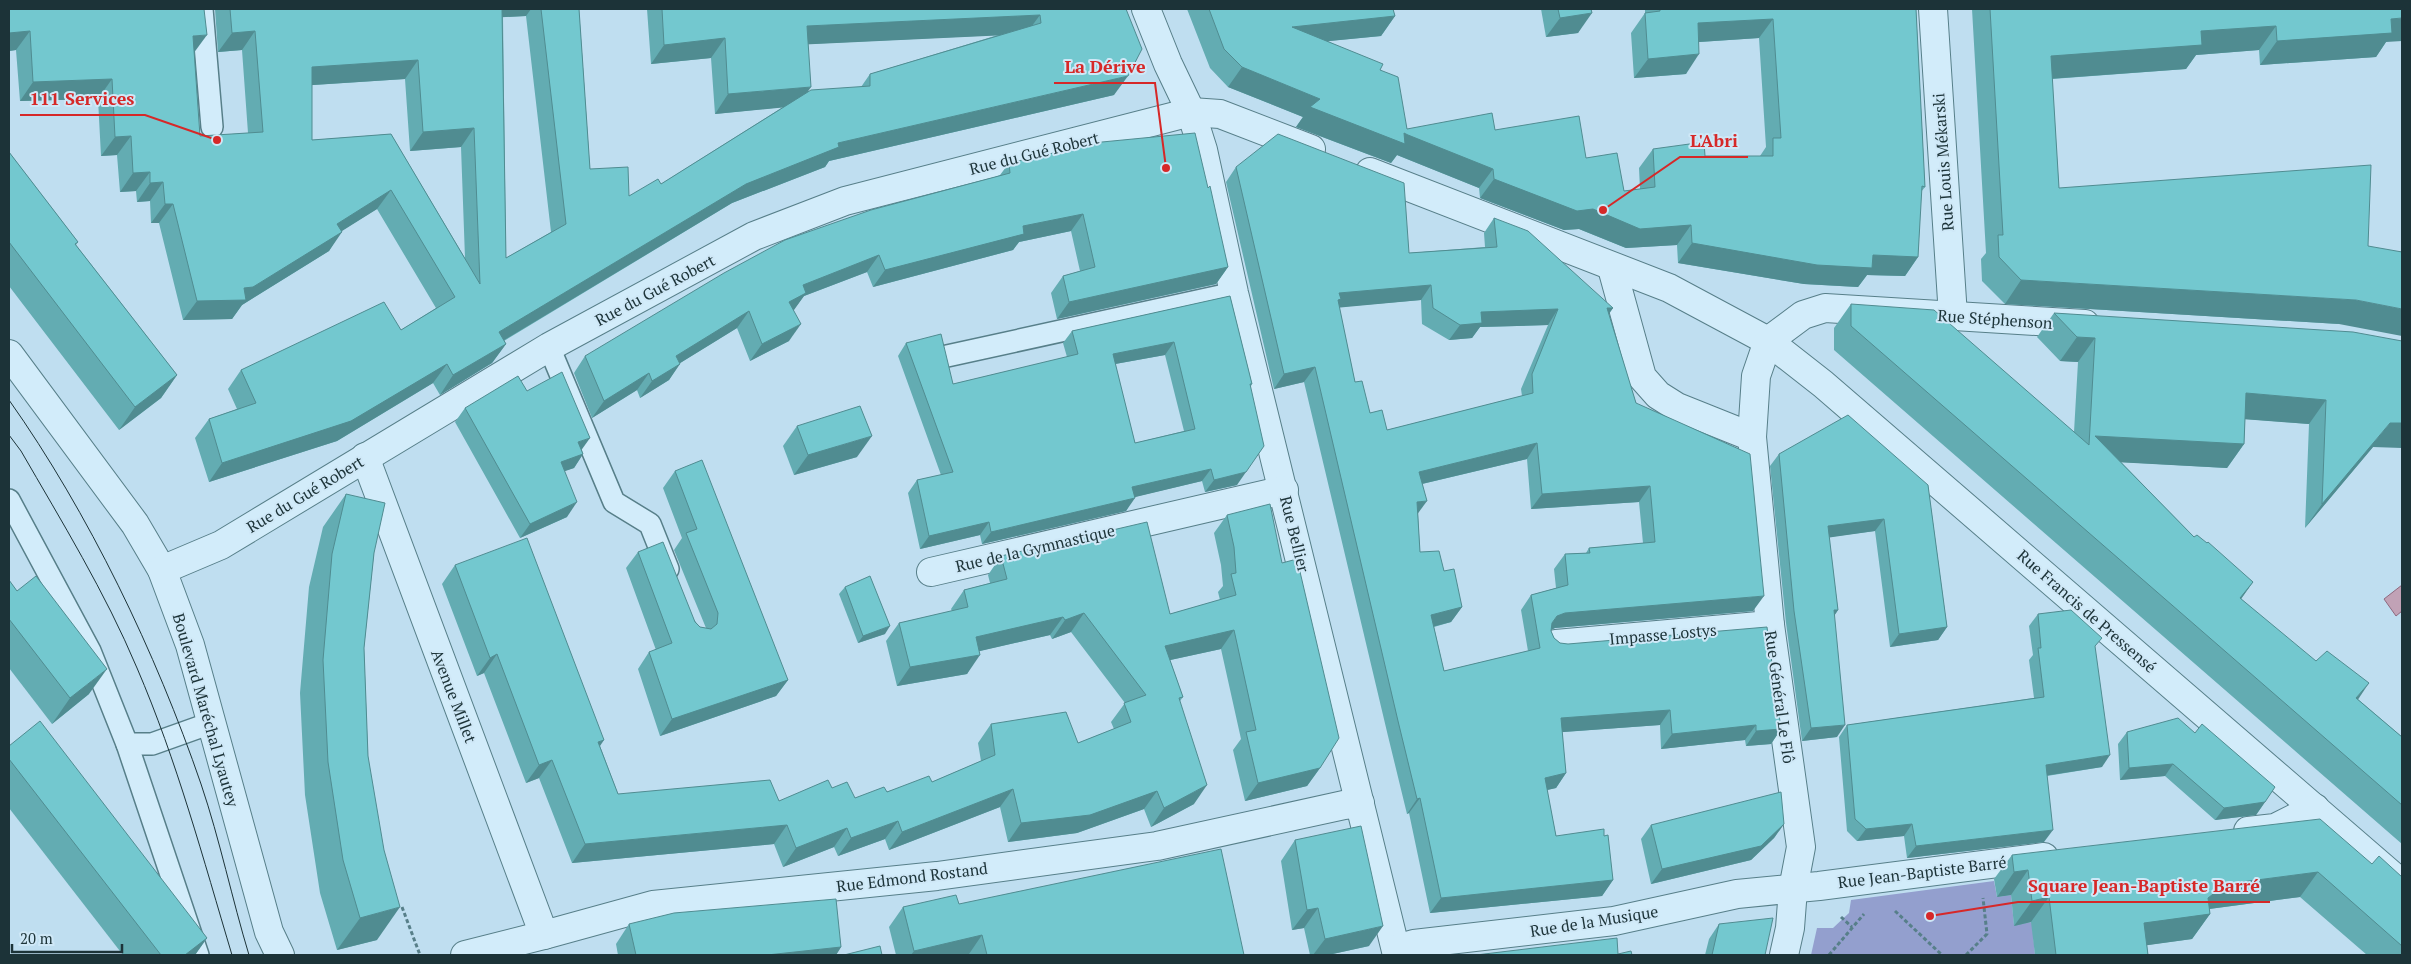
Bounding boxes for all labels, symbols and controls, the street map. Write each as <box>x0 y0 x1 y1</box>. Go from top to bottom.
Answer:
callout: La Dérive <box>1054 50 1155 83</box>
text: La Dérive <box>1064 54 1146 78</box>
callout: 111 Services <box>20 82 145 115</box>
text: 111 Services <box>30 86 134 110</box>
street label: Rue Louis Mékarski <box>1927 92 1959 232</box>
callout: L'Abri <box>1680 124 1748 157</box>
street label: Rue du Gué Robert <box>967 126 1101 180</box>
text: L'Abri <box>1690 128 1738 152</box>
street label: Rue du Gué Robert <box>591 249 719 331</box>
street label: Rue Stéphenson <box>1937 304 2054 334</box>
street label: Rue du Gué Robert <box>242 450 368 538</box>
street label: Rue Bellier <box>1275 494 1315 575</box>
street label: Rue de la Gymnastique <box>953 519 1117 577</box>
street label: Rue Francis de Pressensé <box>2013 544 2161 678</box>
street label: Boulevard Maréchal Lyautey <box>168 611 244 810</box>
street label: Impasse Lostys <box>1608 618 1718 650</box>
street label: Rue Général Le Flô <box>1760 629 1800 765</box>
street label: Avenue Millet <box>426 646 482 746</box>
street label: Rue Jean-Baptiste Barré <box>1836 851 2008 893</box>
street label: Rue Edmond Rostand <box>835 857 989 897</box>
callout: Square Jean-Baptiste Barré <box>2018 869 2270 902</box>
text: Square Jean-Baptiste Barré <box>2028 873 2260 897</box>
street label: Rue de la Musique <box>1528 900 1660 942</box>
scale bar <box>12 922 122 954</box>
text: 20 m <box>20 928 53 948</box>

